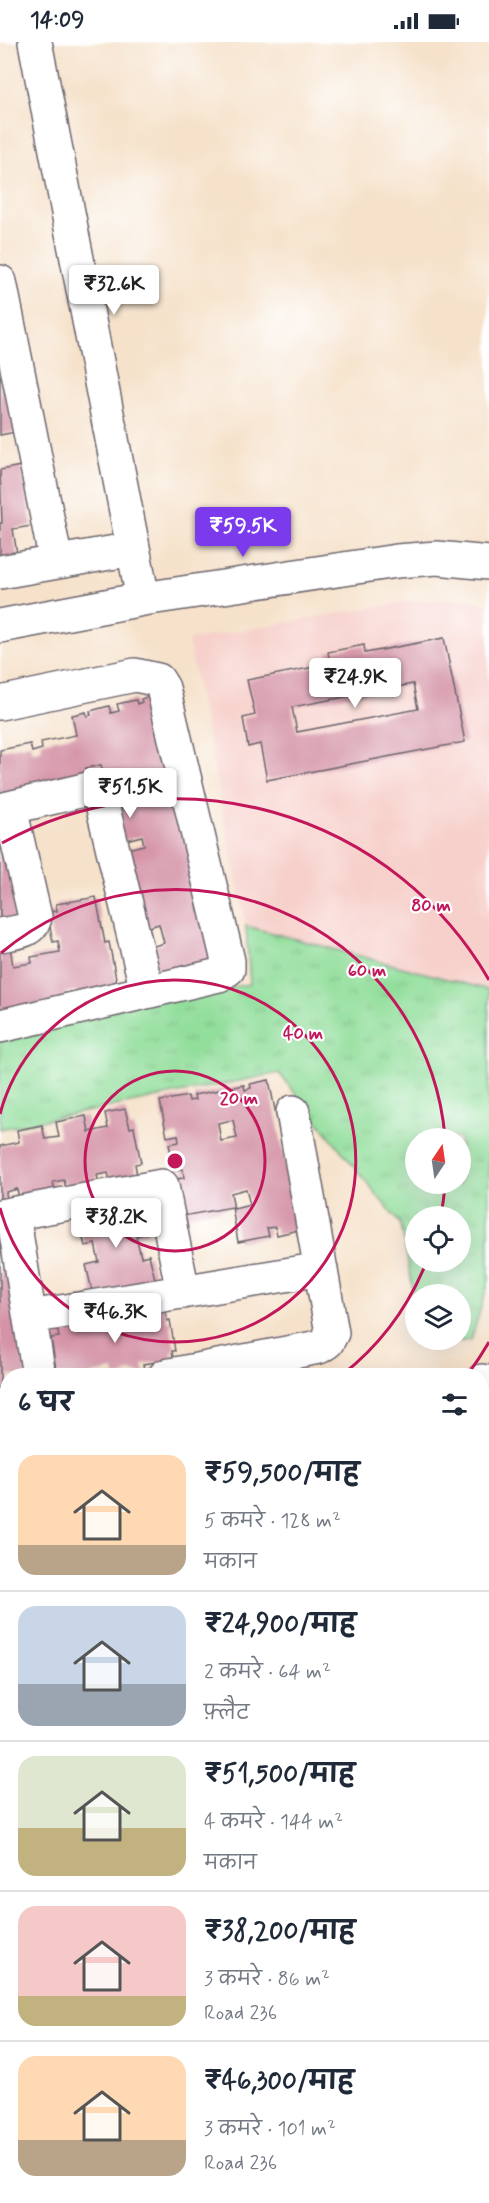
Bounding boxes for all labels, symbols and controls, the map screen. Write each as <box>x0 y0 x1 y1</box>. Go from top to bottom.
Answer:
text: 14:09 <box>30 7 84 35</box>
pin: ₹32.6K <box>65 265 163 316</box>
text: ₹32.6K <box>83 271 145 298</box>
pin: ₹59.5K <box>194 507 292 558</box>
text: ₹59.5K <box>209 513 277 540</box>
pin: ₹24.9K <box>306 658 404 709</box>
text: ₹24.9K <box>323 664 387 691</box>
pin: ₹51.5K <box>81 768 179 819</box>
text: ₹51.5K <box>98 774 162 801</box>
text: 80 m <box>411 894 451 918</box>
text: 60 m <box>348 959 386 983</box>
text: 40 m <box>283 1022 323 1046</box>
text: 20 m <box>220 1087 258 1111</box>
north arrow <box>405 1128 471 1194</box>
map controls <box>405 1128 471 1350</box>
centre of rings <box>165 1151 185 1171</box>
pin: ₹38.2K <box>67 1198 165 1249</box>
text: ₹38.2K <box>85 1204 147 1231</box>
button: locate <box>405 1206 471 1272</box>
button: layers <box>405 1284 471 1350</box>
pin: ₹46.3K <box>66 1293 164 1344</box>
text: ₹46.3K <box>83 1299 147 1326</box>
text: 6 घर <box>18 1387 73 1421</box>
icon: filters <box>438 1388 471 1421</box>
text: ₹59,500/माह <box>204 1457 359 1491</box>
icon: home <box>66 1479 138 1551</box>
text: 5 कमरे · 128 m² <box>204 1508 341 1535</box>
text: मकान <box>204 1549 257 1576</box>
text: ₹24,900/माह <box>204 1608 356 1642</box>
icon: home <box>66 1630 138 1702</box>
text: 2 कमरे · 64 m² <box>204 1659 331 1686</box>
text: फ़्लैट <box>204 1700 250 1727</box>
text: ₹51,500/माह <box>204 1758 355 1792</box>
icon: home <box>66 1780 138 1852</box>
text: 4 कमरे · 144 m² <box>204 1809 343 1836</box>
text: मकान <box>204 1850 257 1877</box>
text: ₹38,200/माह <box>204 1915 355 1949</box>
icon: home <box>66 1930 138 2002</box>
text: 3 कमरे · 86 m² <box>204 1966 330 1993</box>
text: Road 236 <box>204 2000 277 2027</box>
text: ₹46,300/माह <box>204 2065 354 2099</box>
icon: home <box>66 2080 138 2152</box>
text: 3 कमरे · 101 m² <box>204 2116 336 2143</box>
text: Road 236 <box>204 2150 277 2177</box>

